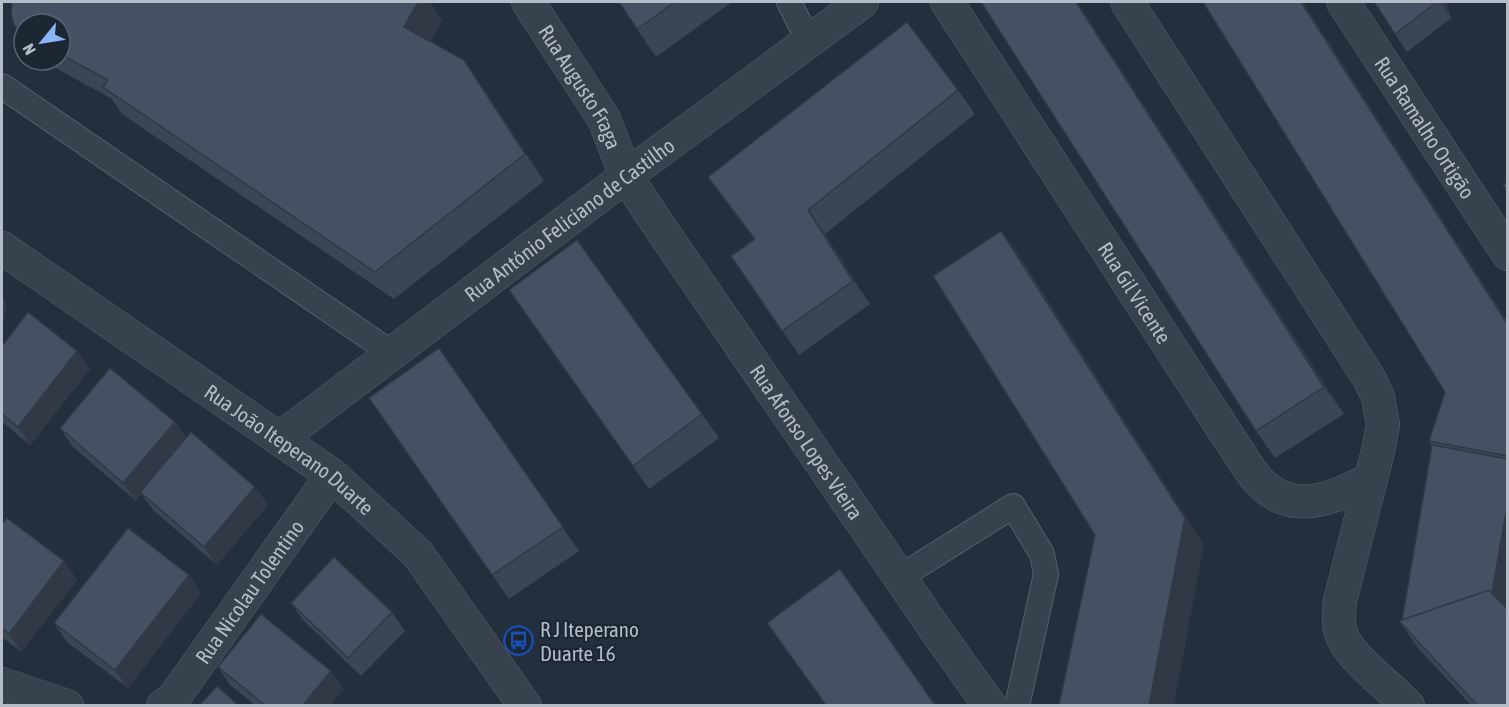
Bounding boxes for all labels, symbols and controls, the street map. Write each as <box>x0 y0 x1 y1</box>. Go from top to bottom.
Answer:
north arrow <box>12 12 72 72</box>
street label: Rua Augusto Fraga <box>534 20 626 152</box>
text: N <box>19 41 39 58</box>
street label: Rua Ramalho Ortigão <box>1370 52 1480 203</box>
street label: Rua António Feliciano de Castilho <box>460 133 679 306</box>
street label: Rua Gil Vicente <box>1093 237 1176 348</box>
street label: Rua Afonso Lopes Vieira <box>745 360 868 524</box>
street label: Rua João Iteperano Duarte <box>200 379 379 519</box>
street label: Rua Nicolau Tolentino <box>190 515 308 668</box>
place label: R J Iteperano Duarte 16 <box>540 617 639 665</box>
bus stop icon: R J Iteperano Duarte 16 <box>503 625 535 657</box>

